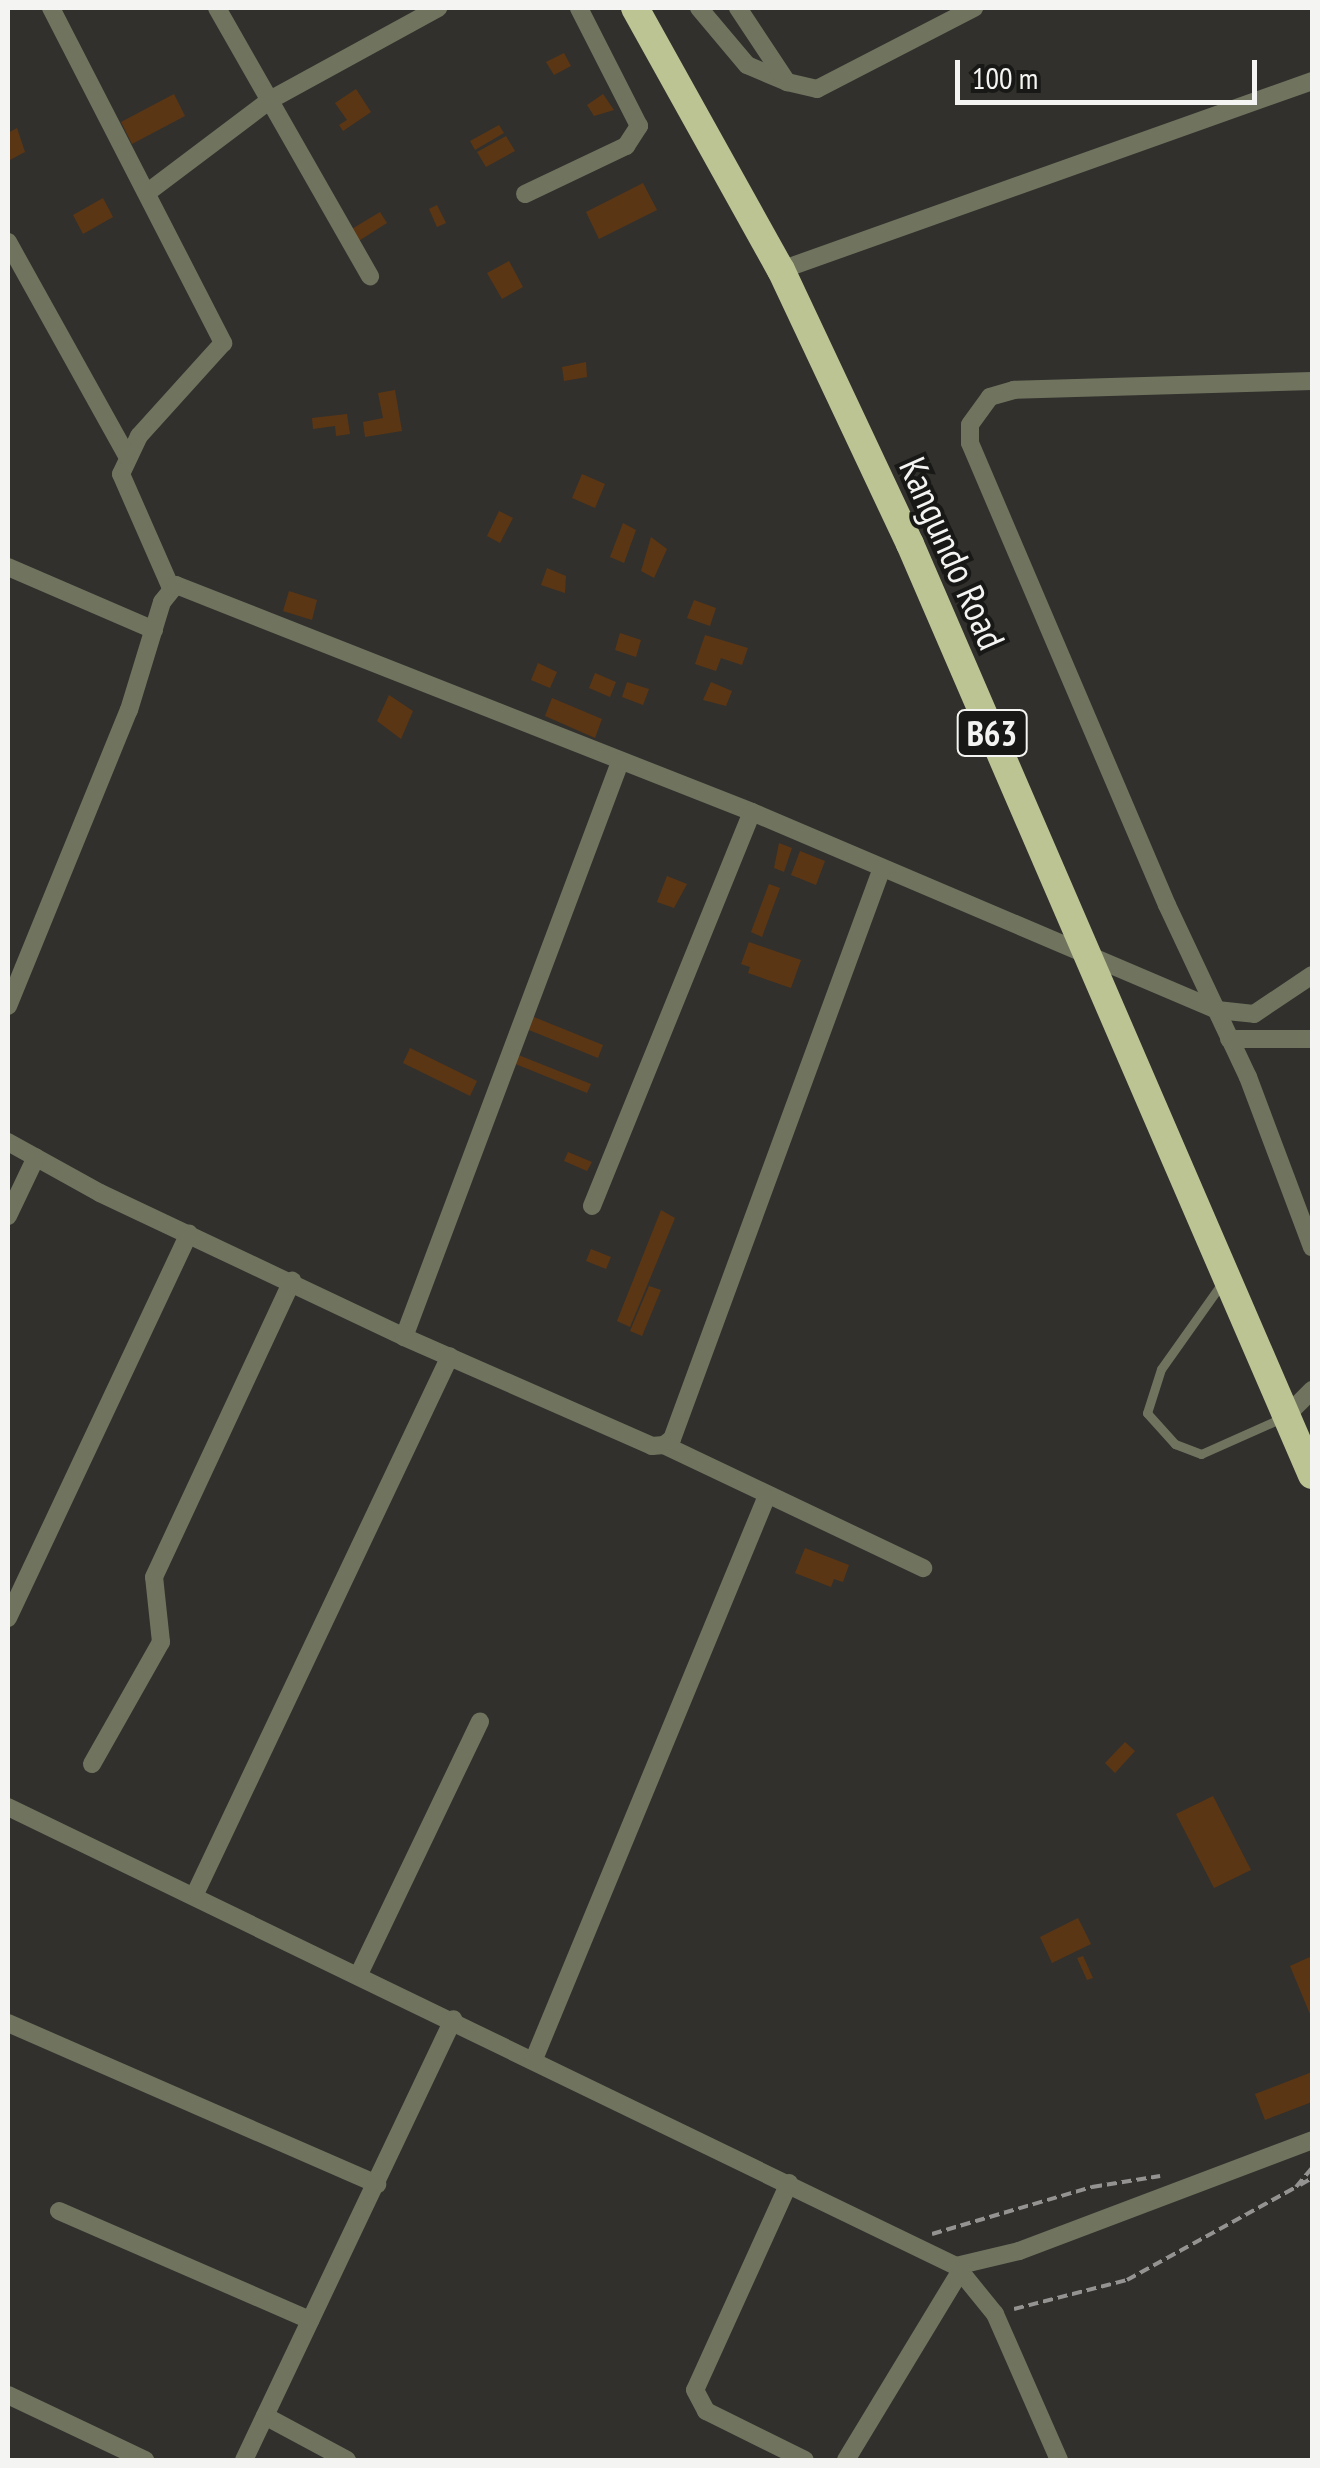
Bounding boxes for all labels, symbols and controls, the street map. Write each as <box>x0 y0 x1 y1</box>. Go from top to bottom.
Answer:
scale bar <box>960 40 1262 102</box>
text: 100 m <box>972 58 1038 97</box>
street label: Kangundo Road <box>890 450 1016 656</box>
road number: B63 <box>954 703 1030 763</box>

